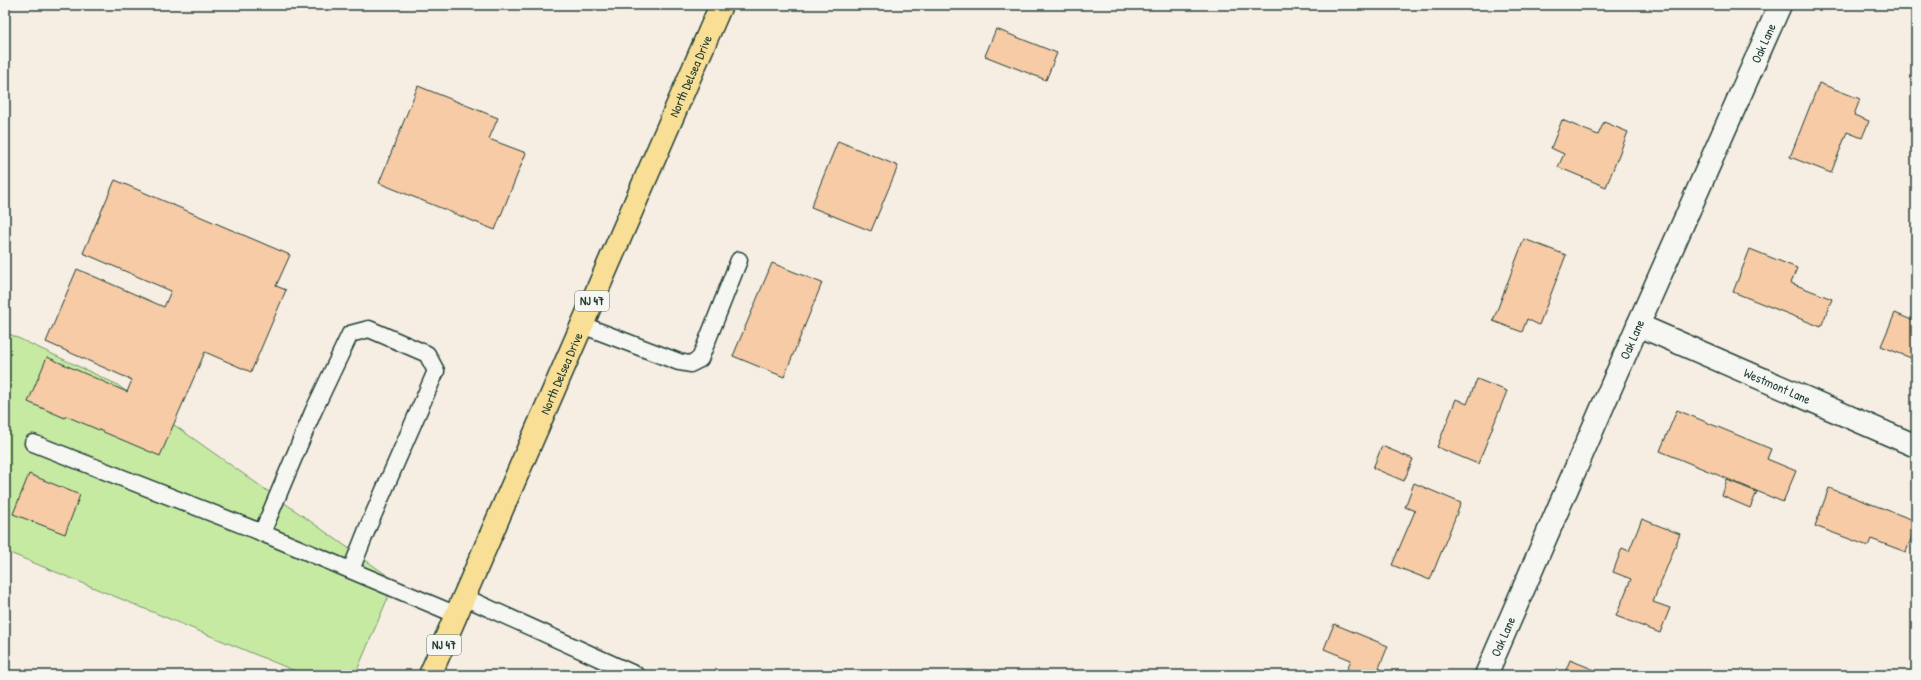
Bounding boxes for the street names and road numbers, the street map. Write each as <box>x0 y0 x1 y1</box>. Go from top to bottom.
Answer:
street label: Oak Lane <box>1746 20 1780 66</box>
street label: North Delsea Drive <box>664 32 716 120</box>
road number: NJ 47 <box>575 291 609 311</box>
street label: Oak Lane <box>1615 316 1648 362</box>
street label: North Delsea Drive <box>535 329 587 417</box>
street label: Westmont Lane <box>1741 363 1814 408</box>
street label: Oak Lane <box>1486 614 1519 659</box>
road number: NJ 47 <box>427 635 461 655</box>

